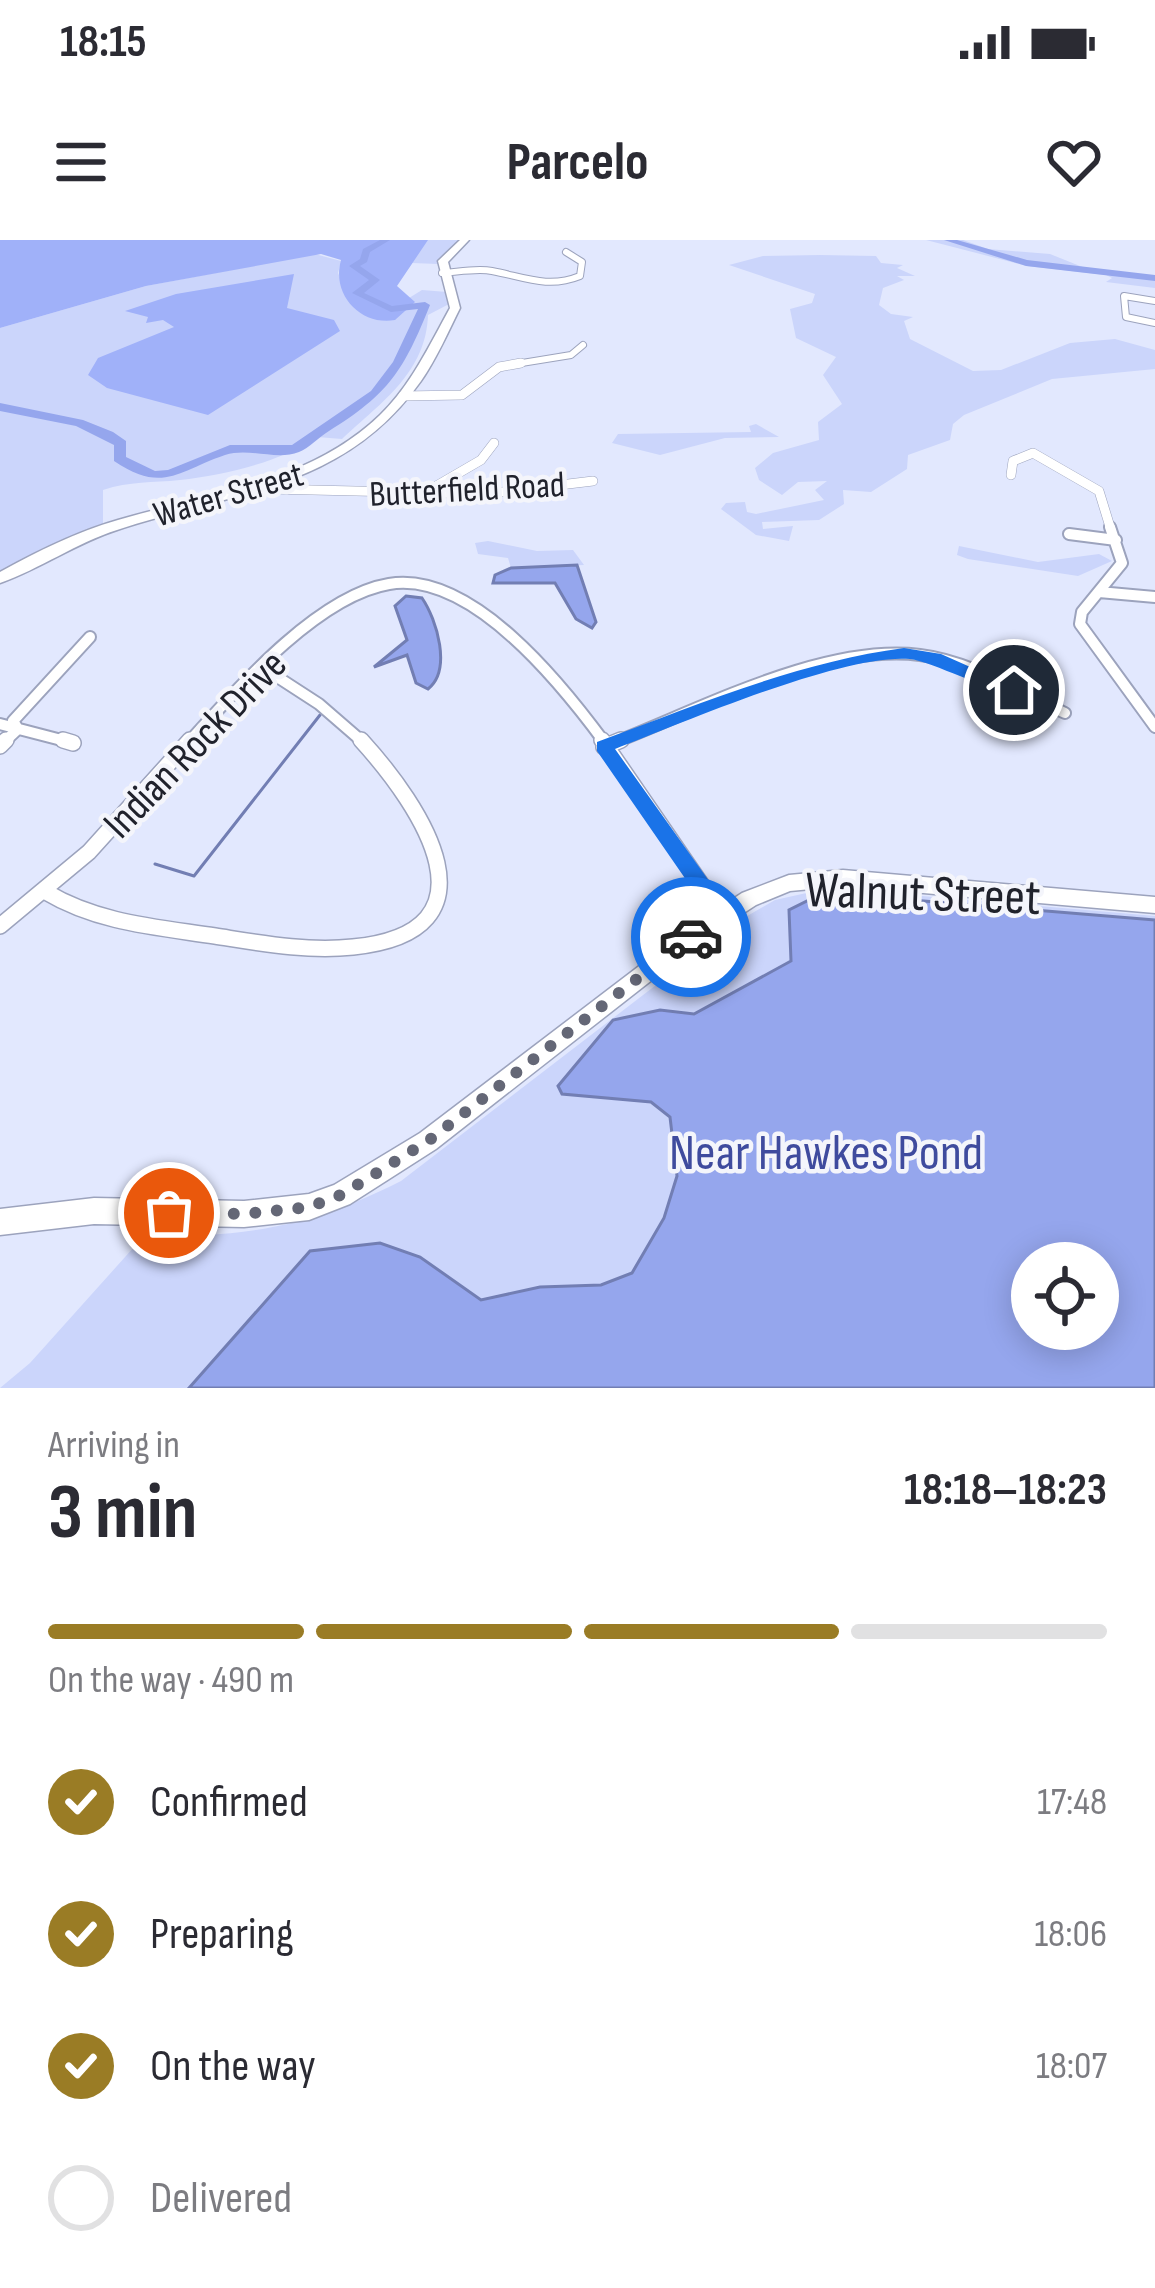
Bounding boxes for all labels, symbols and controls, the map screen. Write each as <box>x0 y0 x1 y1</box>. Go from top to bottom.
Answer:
text: 18:15 <box>60 15 146 70</box>
icon: menu <box>48 129 114 195</box>
icon: heart <box>1041 129 1107 195</box>
text: Parcelo <box>506 130 649 195</box>
street label: Water Street <box>149 454 308 537</box>
street label: Butterfield Road <box>368 464 566 517</box>
pin <box>963 639 1065 741</box>
street label: Indian Rock Drive <box>93 640 298 849</box>
icon: home <box>981 657 1047 723</box>
street label: Walnut Street <box>804 860 1042 929</box>
courier <box>631 877 751 997</box>
icon: car <box>658 904 724 970</box>
park label: Near Hawkes Pond <box>669 1123 983 1184</box>
pin <box>118 1162 220 1264</box>
icon: bag <box>136 1180 202 1246</box>
map controls <box>1011 1242 1119 1350</box>
button: locate <box>1011 1242 1119 1350</box>
text: Arriving in <box>48 1422 180 1469</box>
text: 18:18–18:23 <box>904 1463 1107 1518</box>
text: 3 min <box>48 1467 197 1560</box>
text: On the way · 490 m <box>48 1657 294 1704</box>
icon: check <box>48 1769 114 1835</box>
text: Confirmed <box>150 1775 308 1830</box>
text: 17:48 <box>1037 1779 1107 1826</box>
icon: check <box>48 1901 114 1967</box>
text: Preparing <box>150 1907 294 1962</box>
text: 18:06 <box>1034 1911 1107 1958</box>
icon: check <box>48 2033 114 2099</box>
text: On the way <box>150 2039 316 2094</box>
text: 18:07 <box>1036 2043 1107 2090</box>
text: Delivered <box>150 2171 292 2226</box>

